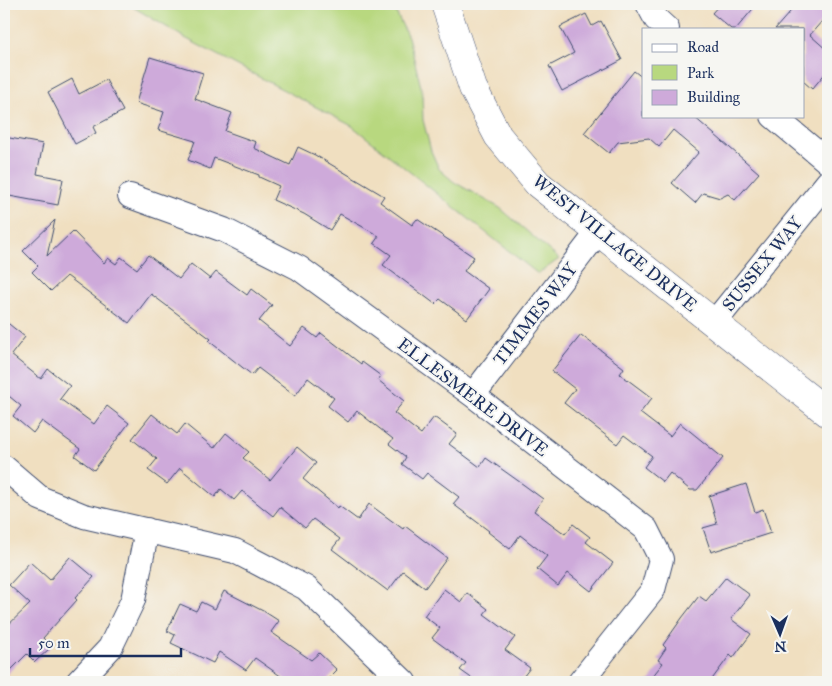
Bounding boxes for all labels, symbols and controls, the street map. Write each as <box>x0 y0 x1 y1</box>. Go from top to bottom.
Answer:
legend <box>642 28 804 118</box>
text: Road <box>687 38 719 56</box>
text: Park <box>687 64 714 82</box>
text: Building <box>687 88 741 106</box>
street label: WEST VILLAGE DRIVE <box>528 170 702 316</box>
street label: SUSSEX WAY <box>717 212 807 316</box>
street label: TIMMES WAY <box>488 258 582 370</box>
street label: ELLESMERE DRIVE <box>393 333 553 461</box>
north arrow <box>754 608 804 658</box>
scale bar <box>30 626 181 658</box>
text: 50 m <box>38 634 70 652</box>
text: N <box>774 638 787 655</box>

